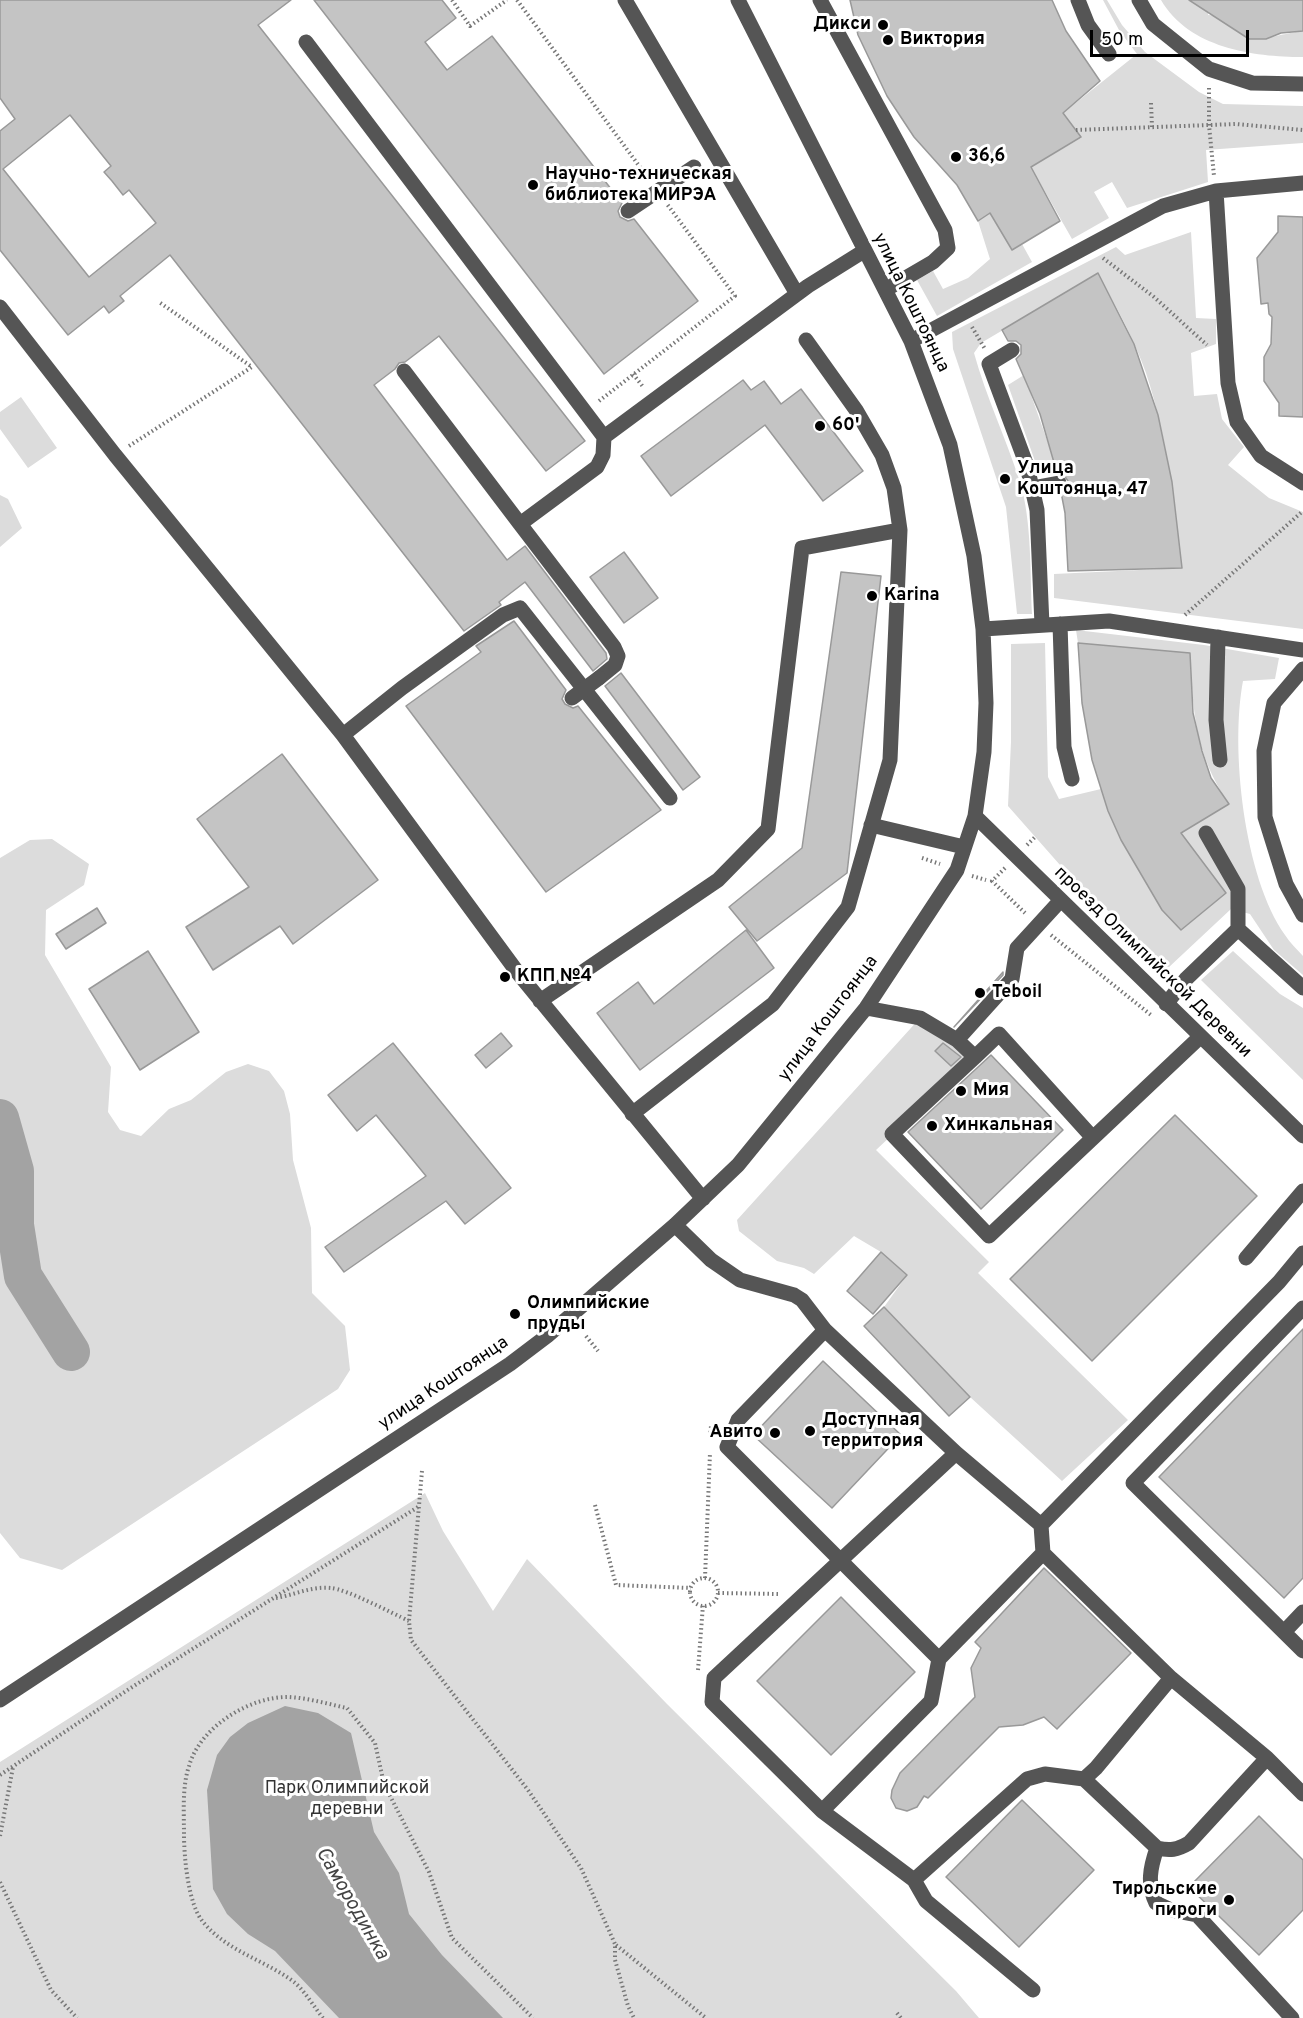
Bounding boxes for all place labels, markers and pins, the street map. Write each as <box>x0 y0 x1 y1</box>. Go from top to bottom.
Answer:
place label: Дикси <box>813 14 871 36</box>
marker: Дикси <box>876 18 890 32</box>
place label: Виктория <box>900 29 985 51</box>
marker: Виктория <box>881 33 895 47</box>
place label: 36,6 <box>968 146 1005 168</box>
marker: 36,6 <box>949 150 963 164</box>
place label: Научно-техническая библиотека МИРЭА <box>545 164 732 207</box>
marker: Научно-техническая библиотека МИРЭА <box>526 178 540 192</box>
place label: 60' <box>832 415 859 437</box>
marker: 60' <box>813 419 827 433</box>
place label: Улица Коштоянца, 47 <box>1017 458 1148 500</box>
marker: Улица Коштоянца, 47 <box>998 472 1012 486</box>
place label: Karina <box>884 585 940 607</box>
marker: Karina <box>865 589 879 603</box>
place label: КПП №4 <box>517 966 592 988</box>
marker: КПП №4 <box>498 970 512 984</box>
place label: Teboil <box>992 982 1042 1004</box>
marker: Teboil <box>973 986 987 1000</box>
place label: Мия <box>973 1080 1009 1102</box>
marker: Мия <box>954 1084 968 1098</box>
place label: Хинкальная <box>944 1115 1053 1137</box>
marker: Хинкальная <box>925 1119 939 1133</box>
place label: Олимпийские пруды <box>527 1293 650 1336</box>
marker: Олимпийские пруды <box>508 1307 522 1321</box>
place label: Доступная территория <box>822 1410 923 1452</box>
place label: Авито <box>709 1422 763 1444</box>
marker: Доступная территория <box>803 1424 817 1438</box>
marker: Авито <box>768 1426 782 1440</box>
place label: Тирольские пироги <box>1112 1879 1217 1922</box>
marker: Тирольские пироги <box>1222 1893 1236 1907</box>

